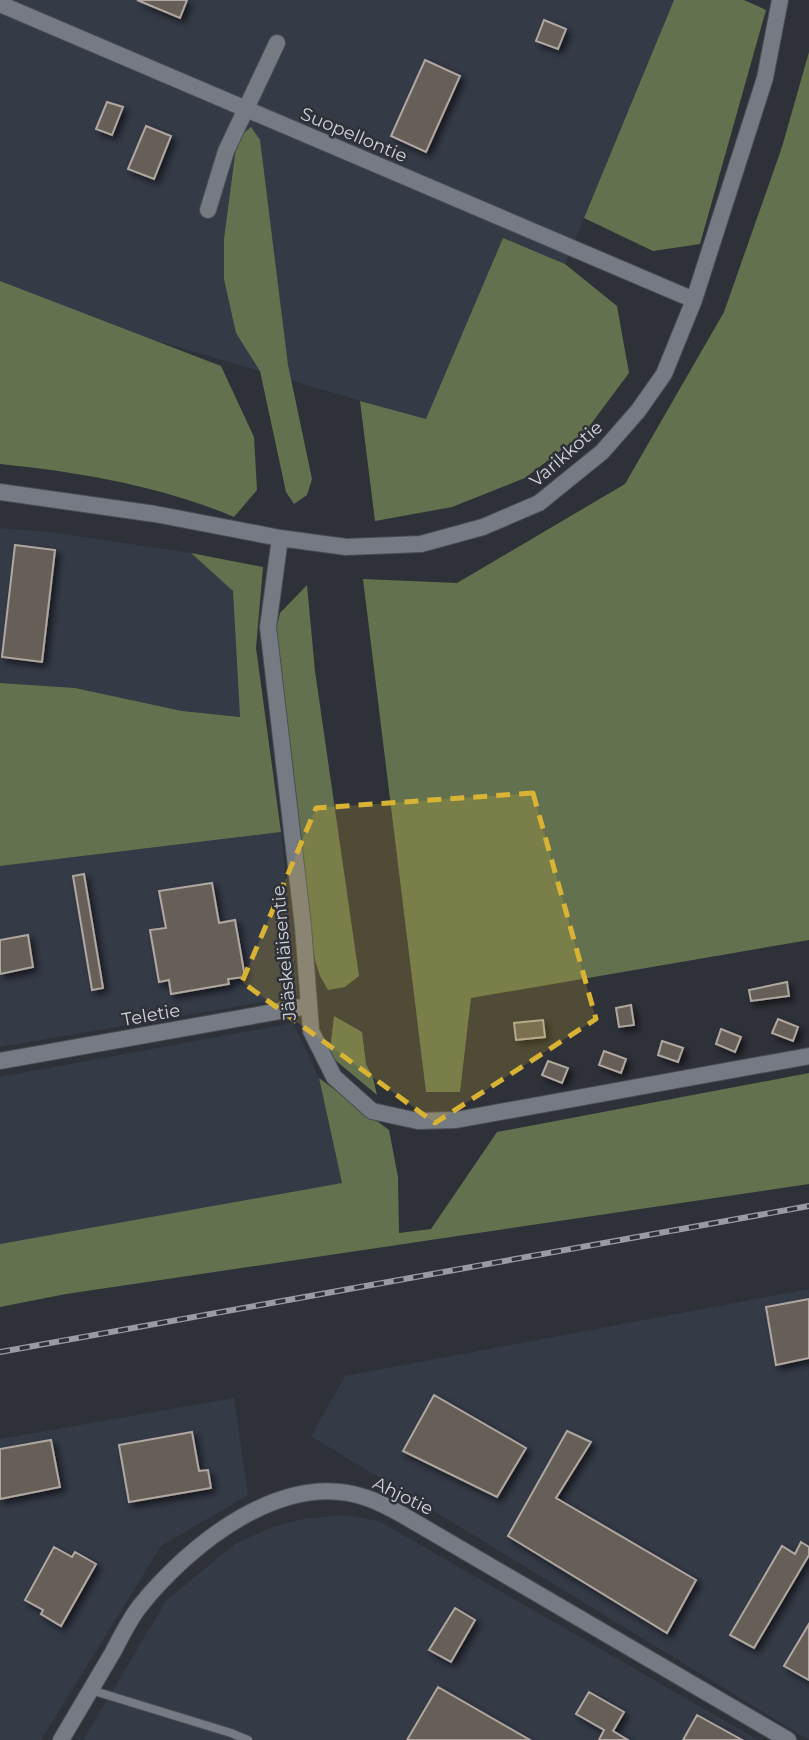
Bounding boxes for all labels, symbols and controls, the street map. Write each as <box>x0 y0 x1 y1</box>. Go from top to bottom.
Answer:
street label: Suopellontie <box>297 103 411 167</box>
street label: Varikkotie <box>525 416 607 492</box>
street label: Jääskeläisentie <box>267 884 301 1022</box>
street label: Teletie <box>120 999 182 1031</box>
street label: Ahjotie <box>369 1472 437 1520</box>

